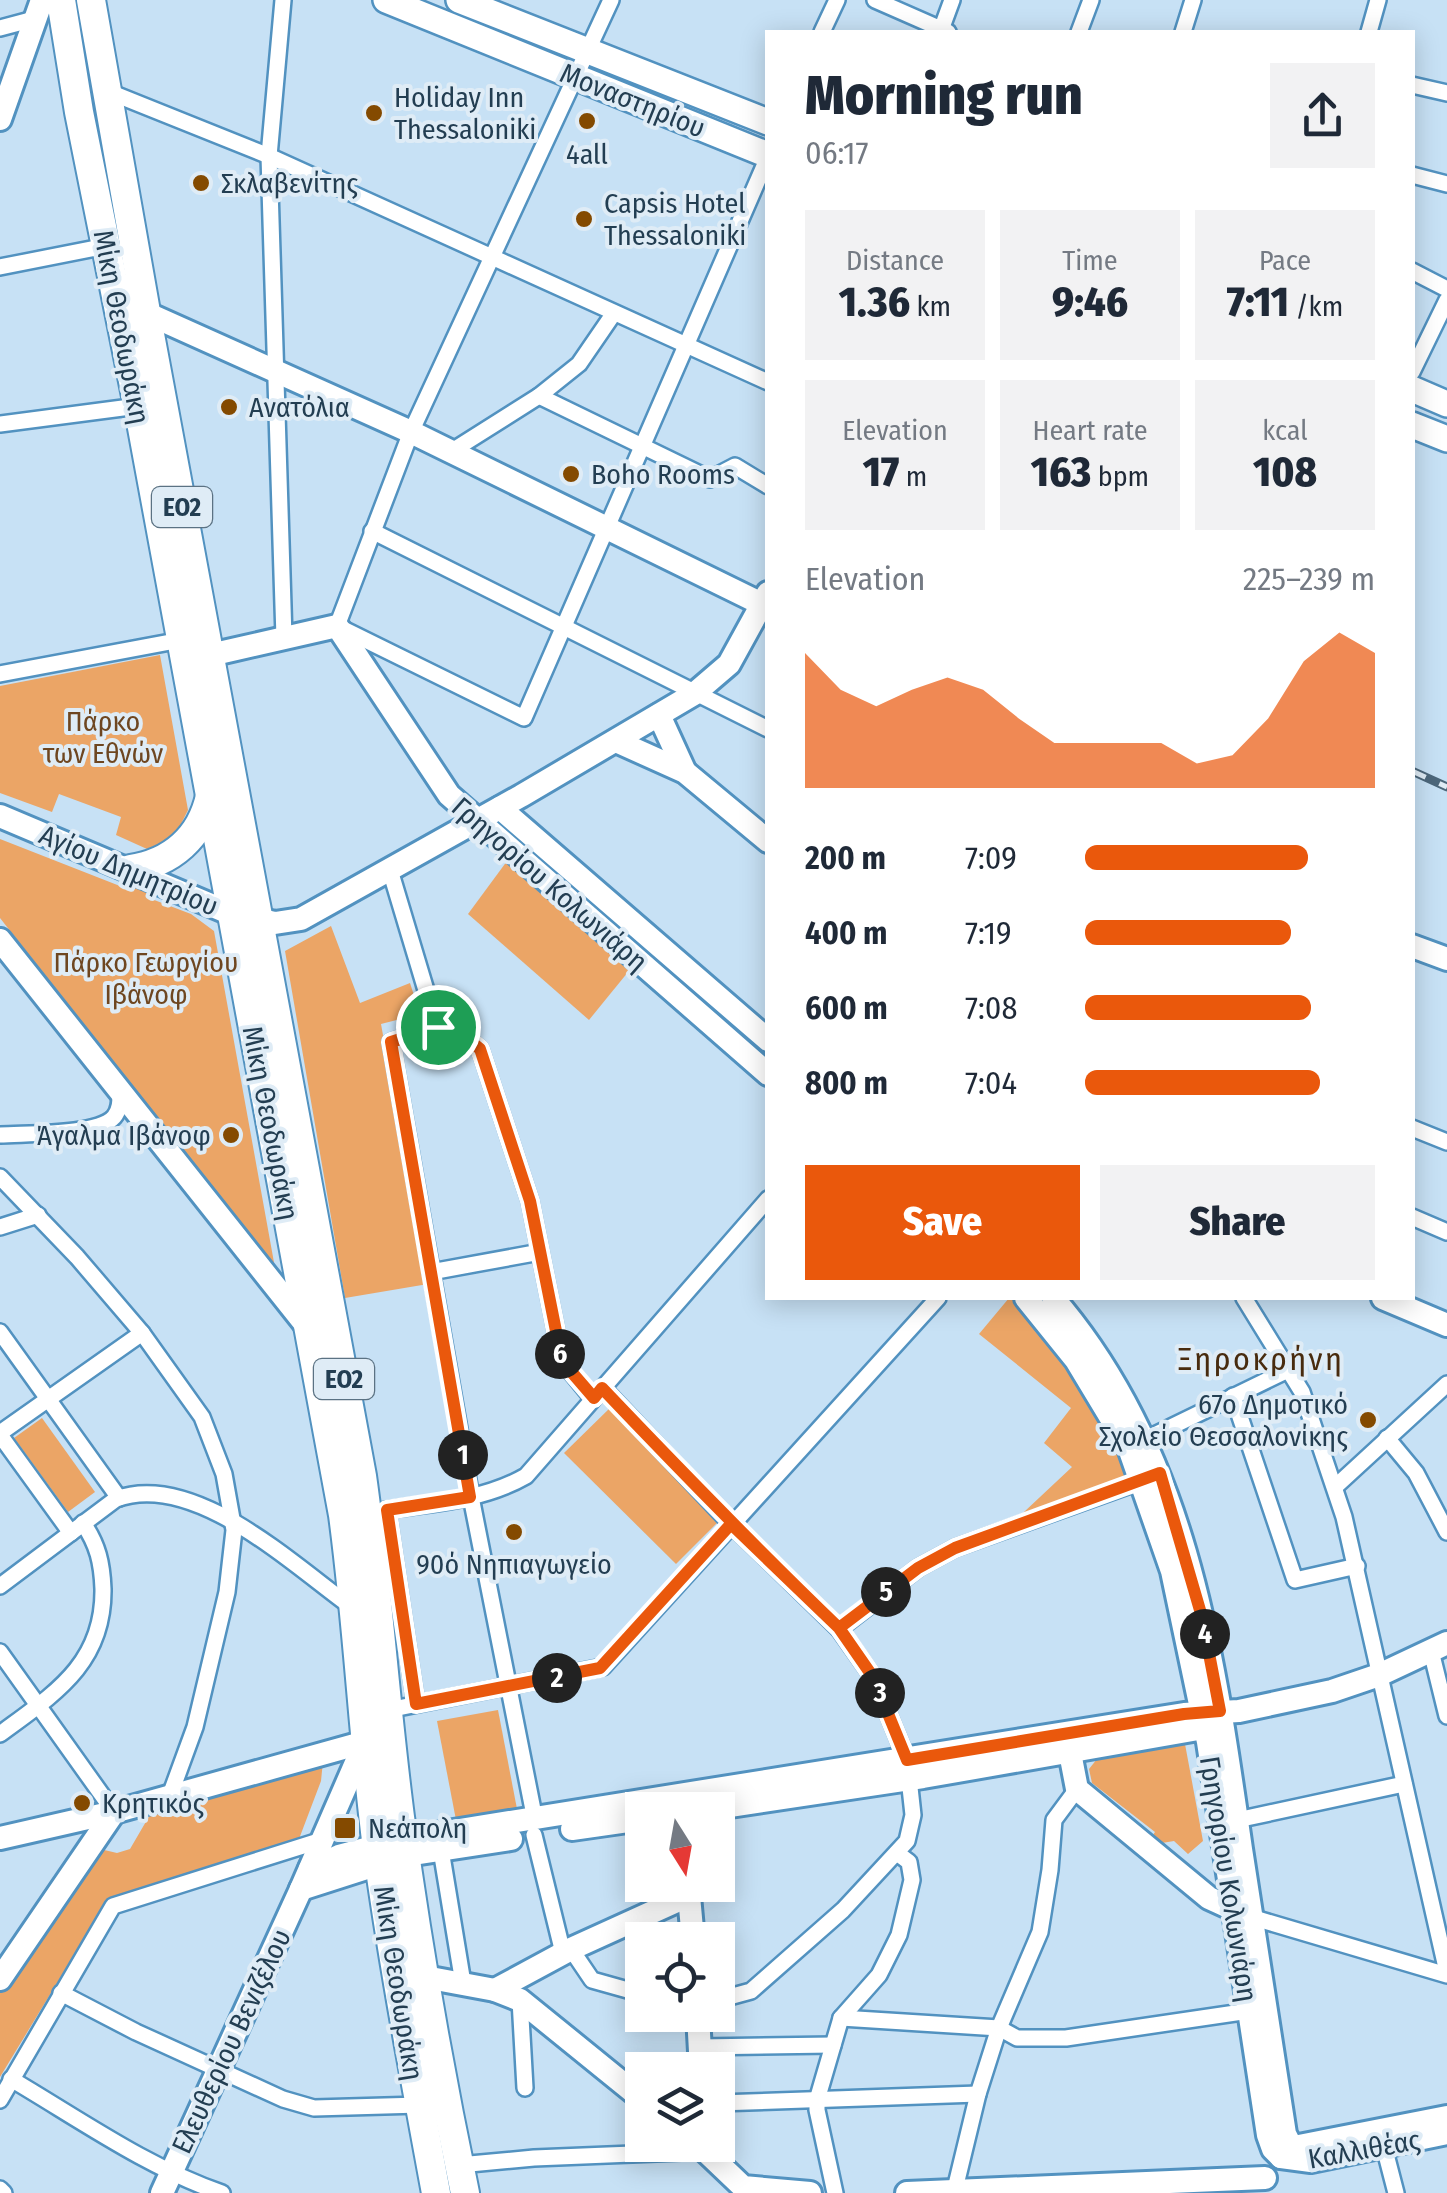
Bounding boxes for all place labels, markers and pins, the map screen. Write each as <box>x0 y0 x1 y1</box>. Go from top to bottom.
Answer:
place label: Holiday Inn Thessaloniki <box>394 81 536 146</box>
marker: Holiday Inn Thessaloniki <box>363 102 385 124</box>
marker: 4all <box>576 110 598 132</box>
place label: 4all <box>566 138 608 171</box>
place label: Σκλαβενίτης <box>221 167 358 200</box>
marker: Σκλαβενίτης <box>190 172 212 194</box>
place label: Capsis Hotel Thessaloniki <box>604 187 746 252</box>
marker: Capsis Hotel Thessaloniki <box>573 208 595 230</box>
place label: Ανατόλια <box>249 391 350 424</box>
marker: Ανατόλια <box>218 396 240 418</box>
place label: Boho Rooms <box>591 458 735 491</box>
marker: Boho Rooms <box>560 463 582 485</box>
pin <box>396 985 481 1070</box>
place label: Άγαλμα Ιβάνοφ <box>36 1119 211 1152</box>
marker: Άγαλμα Ιβάνοφ <box>220 1124 242 1146</box>
pin: 6 <box>535 1329 585 1379</box>
place label: 67ο Δημοτικό Σχολείο Θεσσαλονίκης <box>1099 1388 1348 1453</box>
marker: 67ο Δημοτικό Σχολείο Θεσσαλονίκης <box>1357 1409 1379 1431</box>
pin: 1 <box>438 1430 488 1480</box>
marker: 90ό Νηπιαγωγείο <box>503 1521 525 1543</box>
place label: 90ό Νηπιαγωγείο <box>416 1548 612 1581</box>
pin: 5 <box>861 1567 911 1617</box>
pin: 4 <box>1180 1609 1230 1659</box>
pin: 2 <box>532 1653 582 1703</box>
pin: 3 <box>855 1668 905 1718</box>
place label: Κρητικός <box>102 1787 205 1820</box>
marker: Κρητικός <box>71 1792 93 1814</box>
place label: Νεάπολη <box>368 1812 467 1845</box>
marker: Νεάπολη <box>332 1815 358 1841</box>

